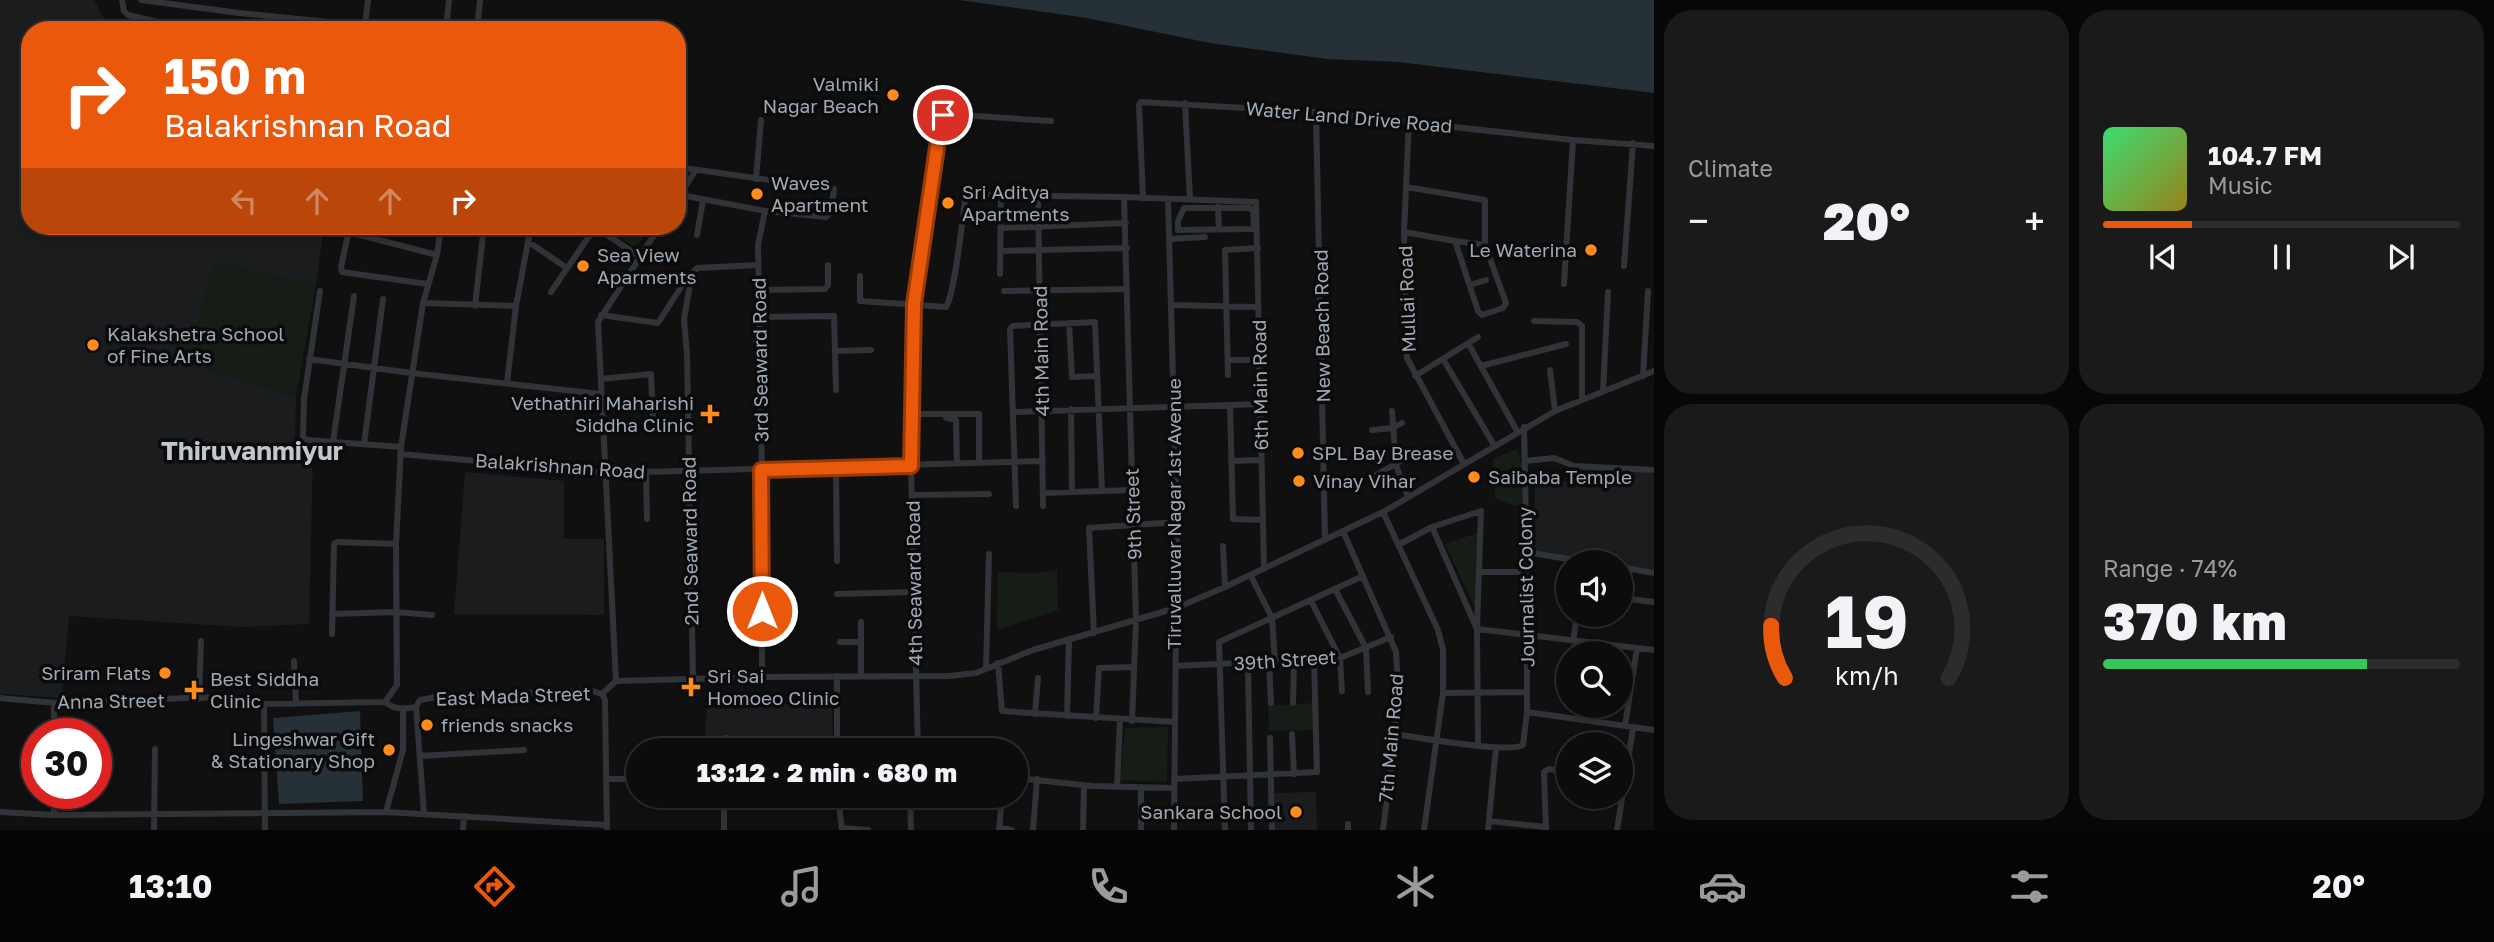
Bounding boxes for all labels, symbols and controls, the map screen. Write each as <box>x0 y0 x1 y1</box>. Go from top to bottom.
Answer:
text: 150 m <box>164 46 306 105</box>
icon: right <box>49 49 140 140</box>
place label: Valmiki Nagar Beach <box>763 72 879 117</box>
pin <box>913 85 973 145</box>
marker: Valmiki Nagar Beach <box>885 87 901 103</box>
icon: arrive <box>924 96 962 134</box>
street label: Water Land Drive Road <box>1245 96 1453 137</box>
text: Balakrishnan Road <box>164 106 451 144</box>
text: 104.7 FM <box>2208 140 2322 171</box>
text: Climate <box>1688 154 1773 182</box>
place label: Waves Apartment <box>771 171 868 216</box>
text: Music <box>2208 171 2273 199</box>
place label: Sri Aditya Apartments <box>962 180 1070 225</box>
icon: left <box>225 182 263 220</box>
icon: ahead <box>298 182 336 220</box>
icon: ahead <box>371 182 409 220</box>
icon: right <box>444 182 482 220</box>
marker: Waves Apartment <box>749 186 765 202</box>
text: 20° <box>1823 189 1910 251</box>
marker: Sri Aditya Apartments <box>940 195 956 211</box>
text: − <box>1688 198 1709 243</box>
text: + <box>2024 198 2045 243</box>
place label: Le Waterina <box>1469 238 1577 261</box>
icon: previous <box>2144 238 2182 276</box>
icon: pause <box>2263 238 2301 276</box>
icon: next <box>2382 238 2420 276</box>
marker: Le Waterina <box>1583 242 1599 258</box>
place label: Sea View Aparments <box>597 243 697 288</box>
street label: Mullai Road <box>1393 245 1420 353</box>
street label: New Beach Road <box>1309 249 1334 403</box>
marker: Sea View Aparments <box>575 258 591 274</box>
street label: 3rd Seaward Road <box>747 278 772 442</box>
street label: 4th Main Road <box>1028 285 1053 417</box>
street label: 6th Main Road <box>1247 319 1272 451</box>
place label: Kalakshetra School of Fine Arts <box>107 322 284 367</box>
marker: Kalakshetra School of Fine Arts <box>85 337 101 353</box>
street label: Tiruvalluvar Nagar 1st Avenue <box>1162 378 1185 650</box>
place label: Vethathiri Maharishi Siddha Clinic <box>511 391 694 436</box>
marker: Vethathiri Maharishi Siddha Clinic <box>700 404 720 424</box>
district label: Thiruvanmiyur <box>161 435 343 466</box>
place label: SPL Bay Brease <box>1312 441 1453 464</box>
marker: SPL Bay Brease <box>1290 445 1306 461</box>
street label: Balakrishnan Road <box>474 448 646 483</box>
street label: 2nd Seaward Road <box>677 456 702 626</box>
place label: Saibaba Temple <box>1488 465 1632 488</box>
street label: 9th Street <box>1119 468 1146 560</box>
place label: Vinay Vihar <box>1313 469 1416 492</box>
marker: Saibaba Temple <box>1466 469 1482 485</box>
marker: Vinay Vihar <box>1291 473 1307 489</box>
street label: 4th Seaward Road <box>901 500 926 666</box>
street label: Journalist Colony <box>1513 506 1538 667</box>
map controls <box>1556 550 1633 809</box>
button: sound <box>1556 550 1633 627</box>
text: Range · 74% <box>2103 554 2237 582</box>
position arrow <box>725 574 799 648</box>
text: 19 <box>1825 577 1908 664</box>
text: 370 km <box>2103 589 2287 651</box>
button: search <box>1556 641 1633 718</box>
street label: 39th Street <box>1233 644 1337 675</box>
text: km/h <box>1835 660 1898 691</box>
place label: Sriram Flats <box>41 661 151 684</box>
place label: Sri Sai Homoeo Clinic <box>707 664 839 709</box>
marker: Sriram Flats <box>157 665 173 681</box>
place label: Best Siddha Clinic <box>210 667 319 712</box>
street label: 7th Main Road <box>1373 673 1408 803</box>
marker: Sri Sai Homoeo Clinic <box>681 677 701 697</box>
marker: Best Siddha Clinic <box>184 680 204 700</box>
street label: East Mada Street <box>435 681 591 710</box>
street label: Anna Street <box>57 688 165 713</box>
place label: friends snacks <box>441 713 573 736</box>
marker: friends snacks <box>419 717 435 733</box>
speed limit sign: 30 <box>21 718 112 809</box>
place label: Lingeshwar Gift & Stationary Shop <box>211 727 375 772</box>
button: layers <box>1556 732 1633 809</box>
marker: Lingeshwar Gift & Stationary Shop <box>381 742 397 758</box>
text: 13:12 · 2 min · 680 m <box>697 757 957 788</box>
place label: Sankara School <box>1140 800 1282 823</box>
marker: Sankara School <box>1288 804 1304 820</box>
icon: directions <box>470 862 519 911</box>
icon: music <box>777 862 826 911</box>
icon: phone <box>1084 862 1133 911</box>
icon: climate <box>1391 862 1440 911</box>
icon: car <box>1698 862 1747 911</box>
icon: filters <box>2005 862 2054 911</box>
text: 13:10 <box>129 867 213 905</box>
text: 20° <box>2312 867 2365 905</box>

